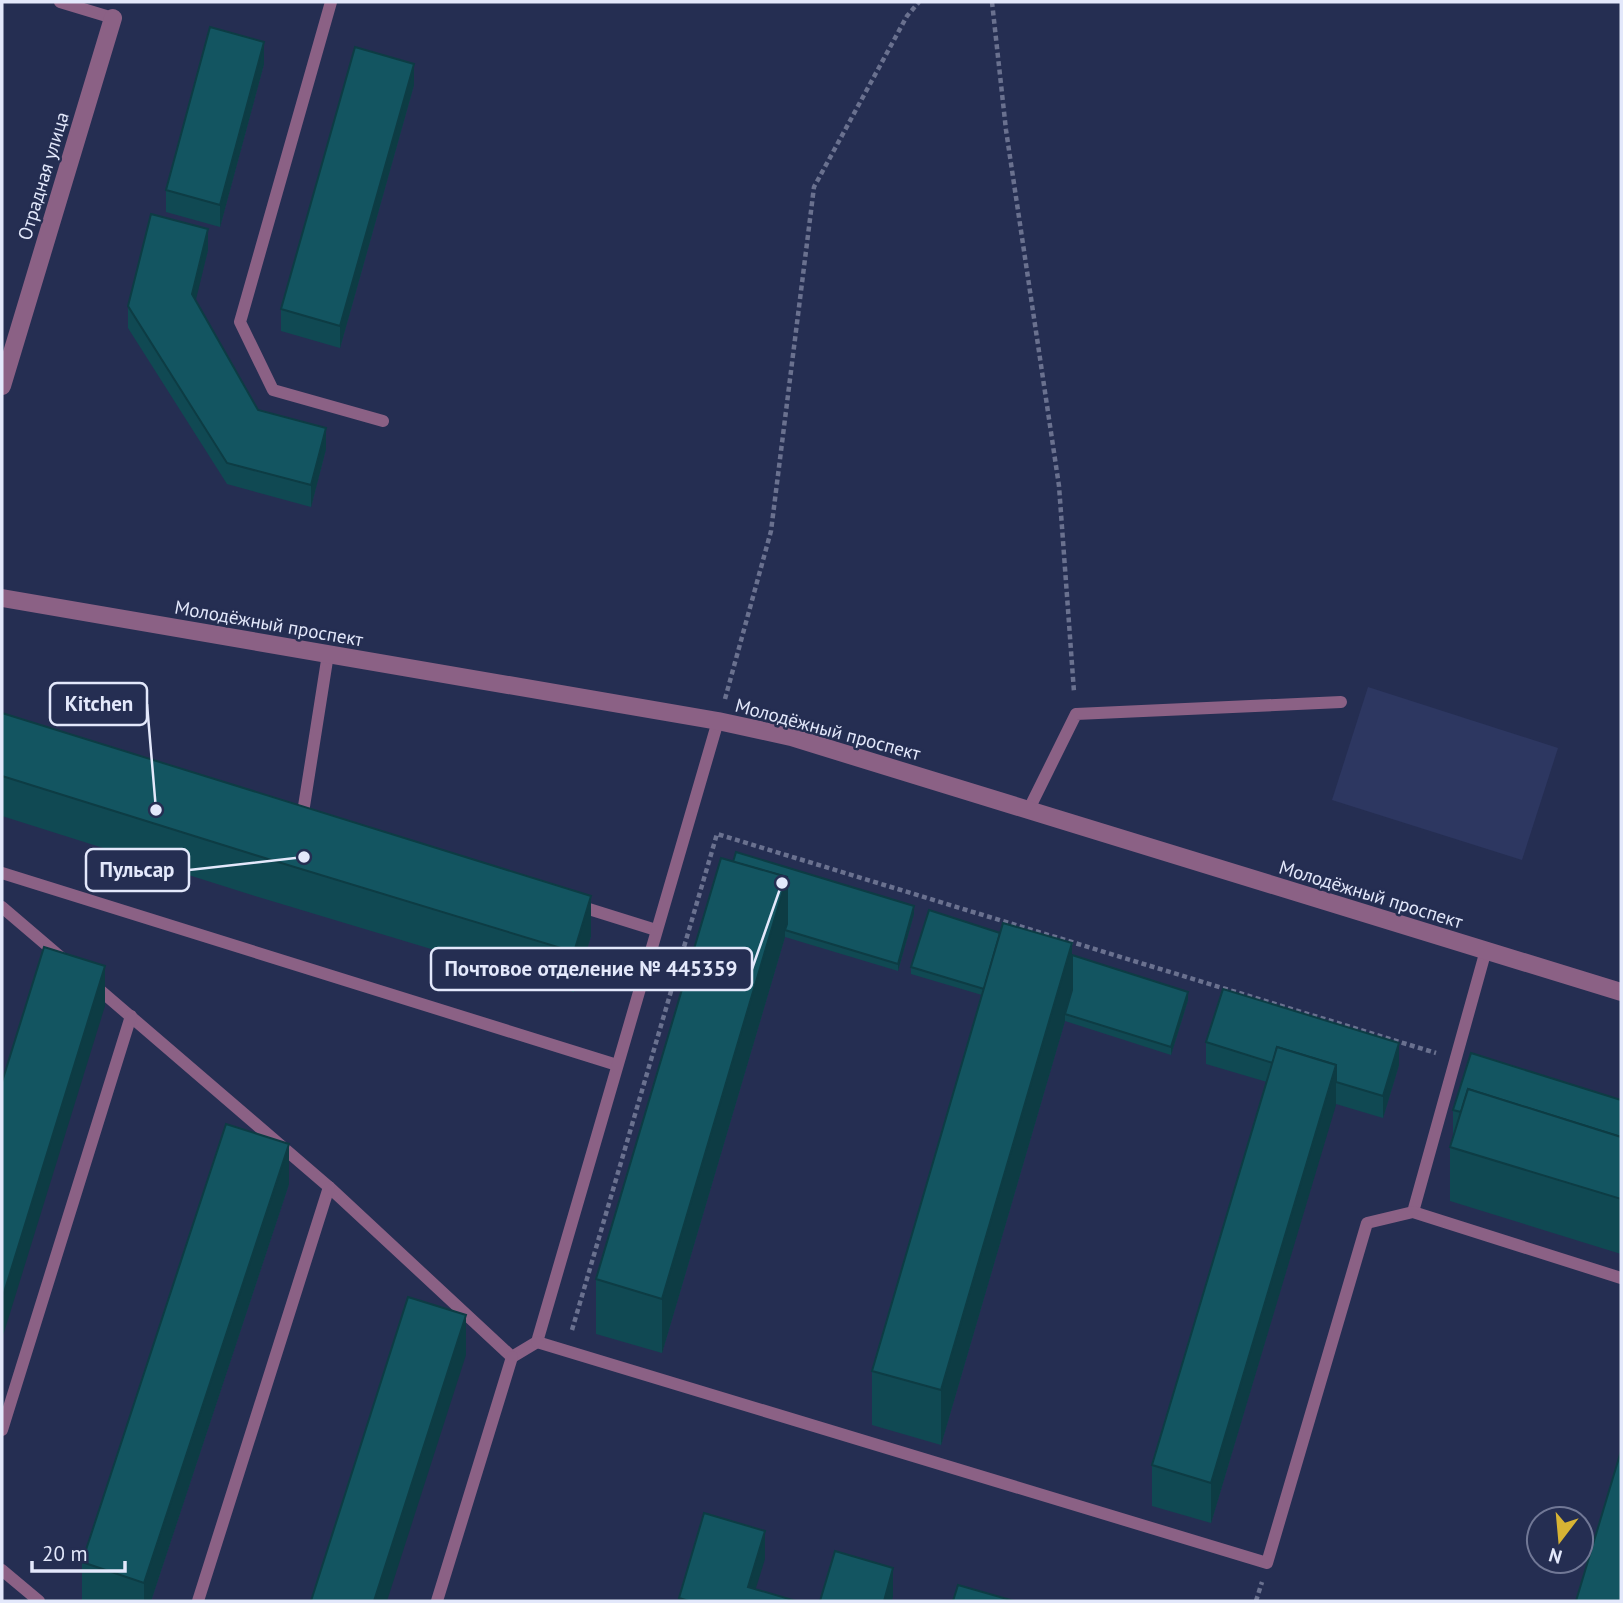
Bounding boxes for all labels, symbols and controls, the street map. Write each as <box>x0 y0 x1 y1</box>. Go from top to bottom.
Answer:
street label: Отрадная улица <box>12 109 74 243</box>
street label: Молодёжный проспект <box>173 595 366 651</box>
callout: Kitchen <box>50 683 147 725</box>
text: Kitchen <box>65 690 133 717</box>
street label: Молодёжный проспект <box>733 693 924 765</box>
callout: Пульсар <box>86 849 189 891</box>
street label: Молодёжный проспект <box>1276 855 1466 934</box>
text: Пульсар <box>100 856 174 883</box>
callout: Почтовое отделение № 445359 <box>431 948 752 990</box>
text: Почтовое отделение № 445359 <box>444 955 738 982</box>
north arrow <box>1525 1505 1595 1575</box>
scale bar <box>32 1530 124 1574</box>
text: 20 m <box>42 1540 88 1567</box>
text: N <box>1546 1543 1565 1570</box>

